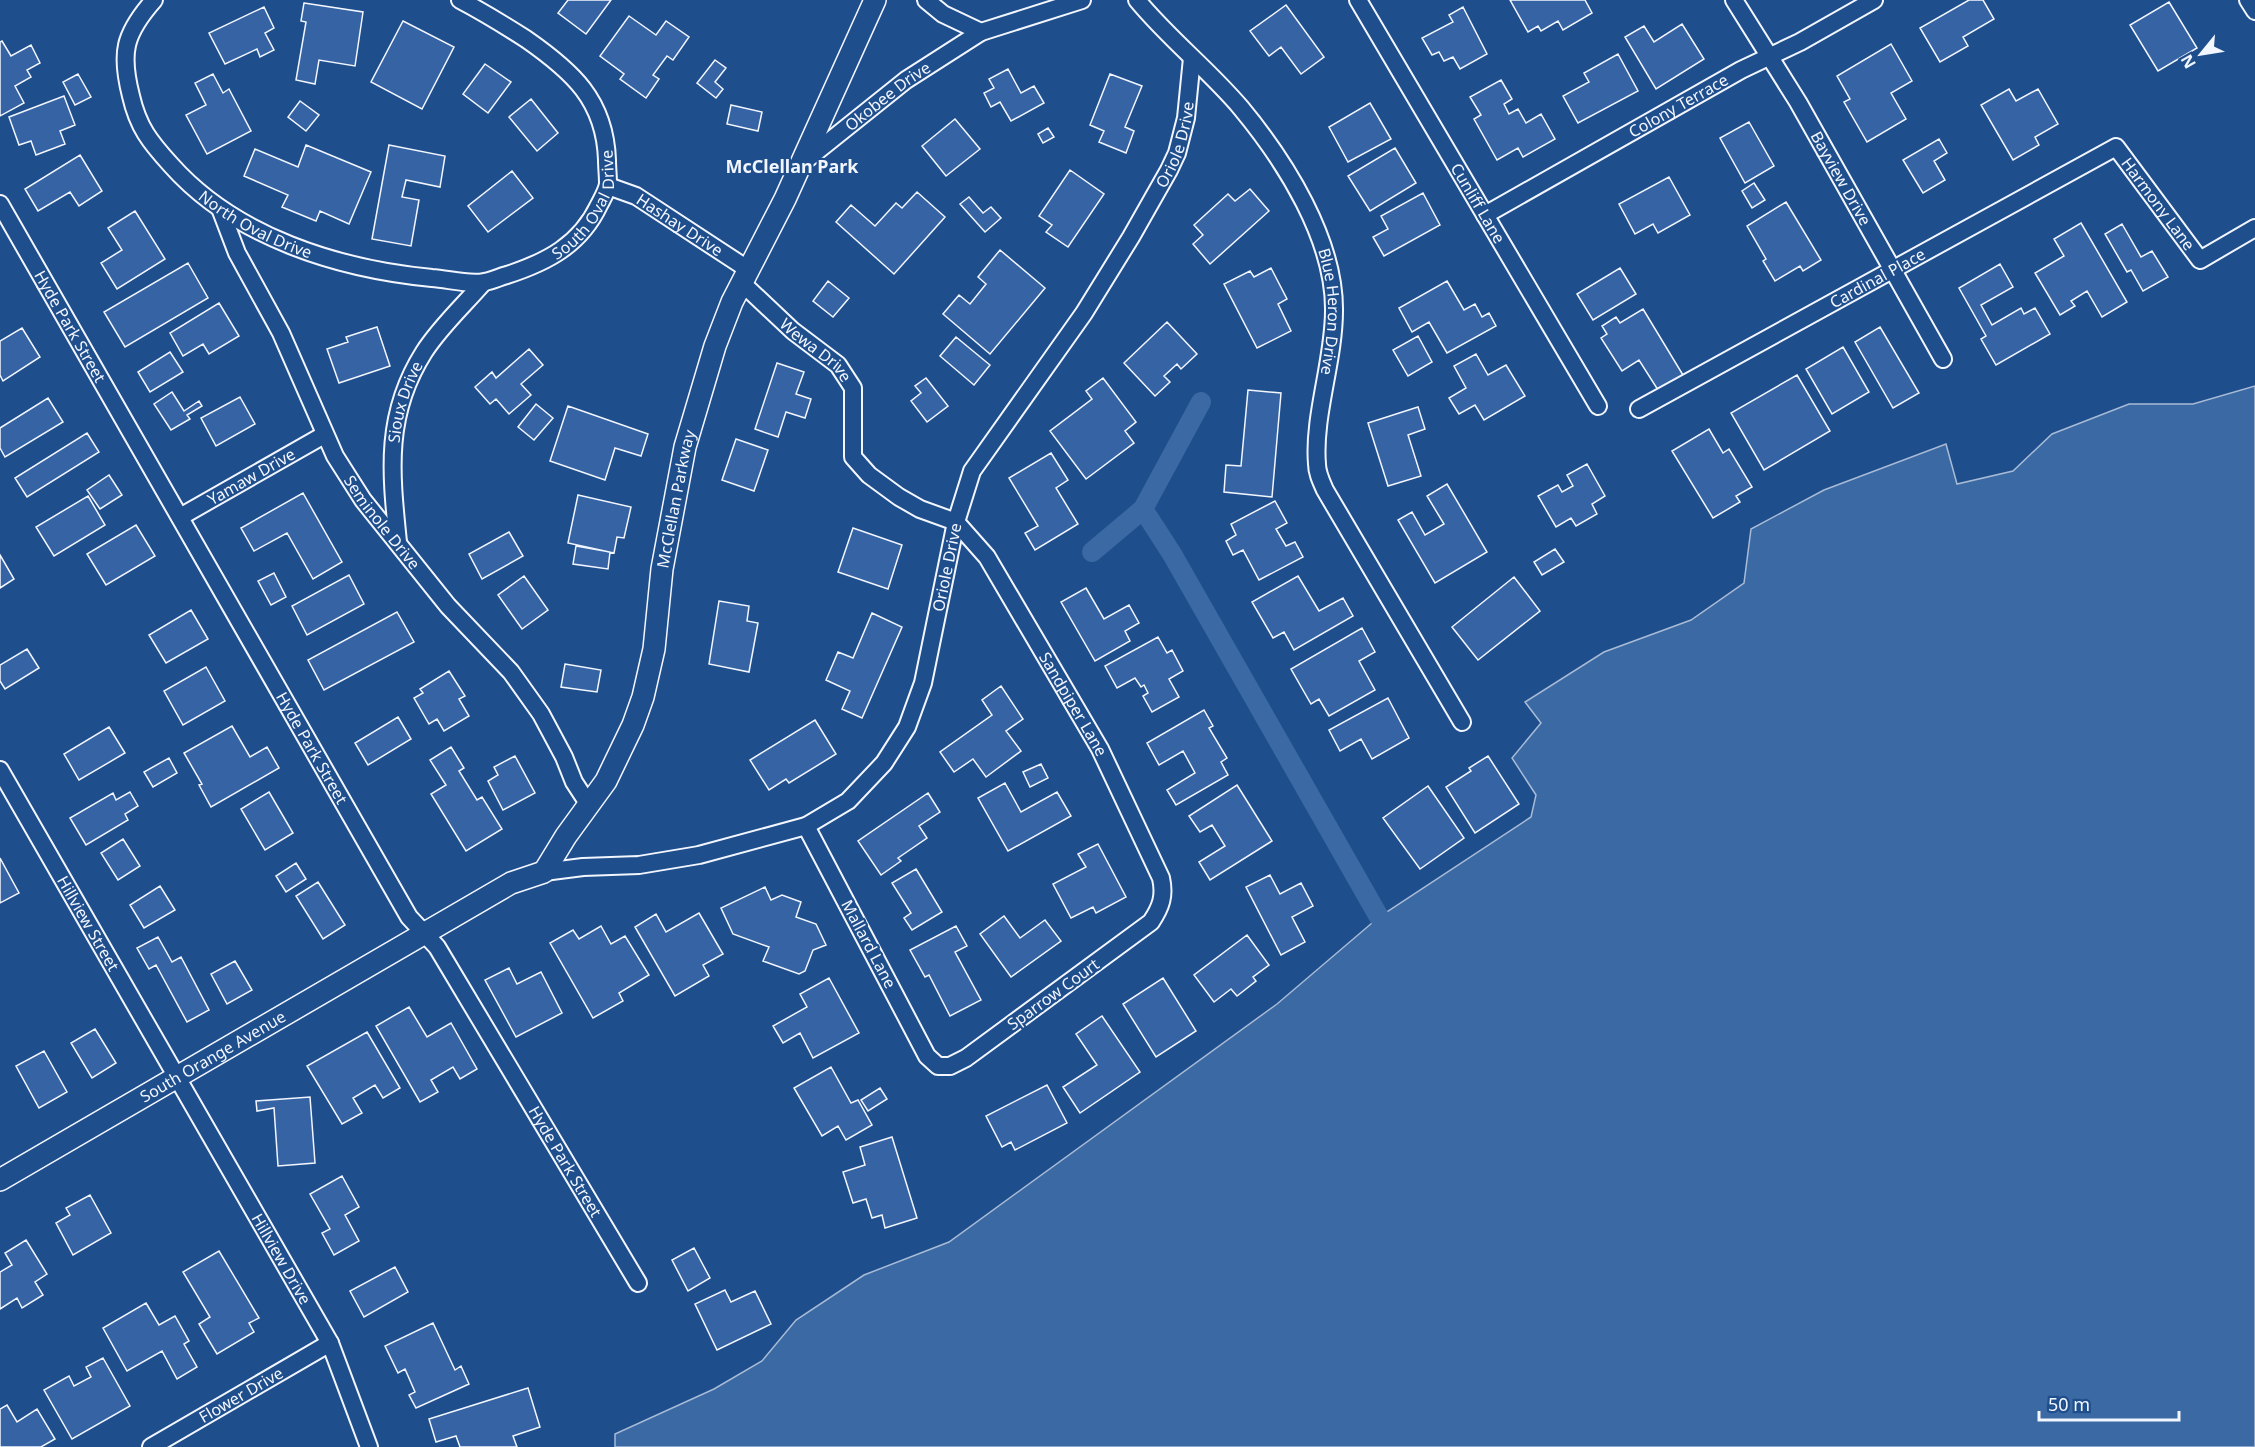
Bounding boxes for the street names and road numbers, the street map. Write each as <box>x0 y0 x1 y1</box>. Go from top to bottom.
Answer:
street label: Okobee Drive <box>840 56 934 136</box>
street label: Colony Terrace <box>1624 69 1732 143</box>
street label: Oriole Drive <box>1150 101 1199 192</box>
street label: Bayview Drive <box>1806 127 1876 229</box>
street label: South Oval Drive <box>547 149 619 264</box>
street label: Harmony Lane <box>2116 153 2200 255</box>
street label: Cunliff Lane <box>1446 159 1510 247</box>
street label: North Oval Drive <box>194 185 315 263</box>
street label: Hashay Drive <box>632 188 727 261</box>
street label: Cardinal Place <box>1826 243 1929 313</box>
street label: Blue Heron Drive <box>1313 245 1345 377</box>
street label: Hyde Park Street <box>29 266 111 387</box>
street label: Wewa Drive <box>775 313 857 386</box>
street label: Sioux Drive <box>383 357 428 444</box>
street label: McClellan Parkway <box>651 426 701 570</box>
street label: Yamaw Drive <box>203 443 299 510</box>
street label: Seminole Drive <box>339 471 425 574</box>
street label: Oriole Drive <box>927 521 967 613</box>
street label: Sandpiper Lane <box>1034 648 1113 760</box>
street label: Hyde Park Street <box>271 688 353 808</box>
street label: Hillview Street <box>52 872 125 975</box>
street label: Mallard Lane <box>836 896 902 992</box>
street label: Sparrow Court <box>1003 953 1104 1035</box>
street label: South Orange Avenue <box>136 1005 290 1107</box>
street label: Hyde Park Street <box>524 1102 607 1221</box>
street label: Hillview Drive <box>247 1209 316 1308</box>
street label: Flower Drive <box>195 1362 287 1428</box>

